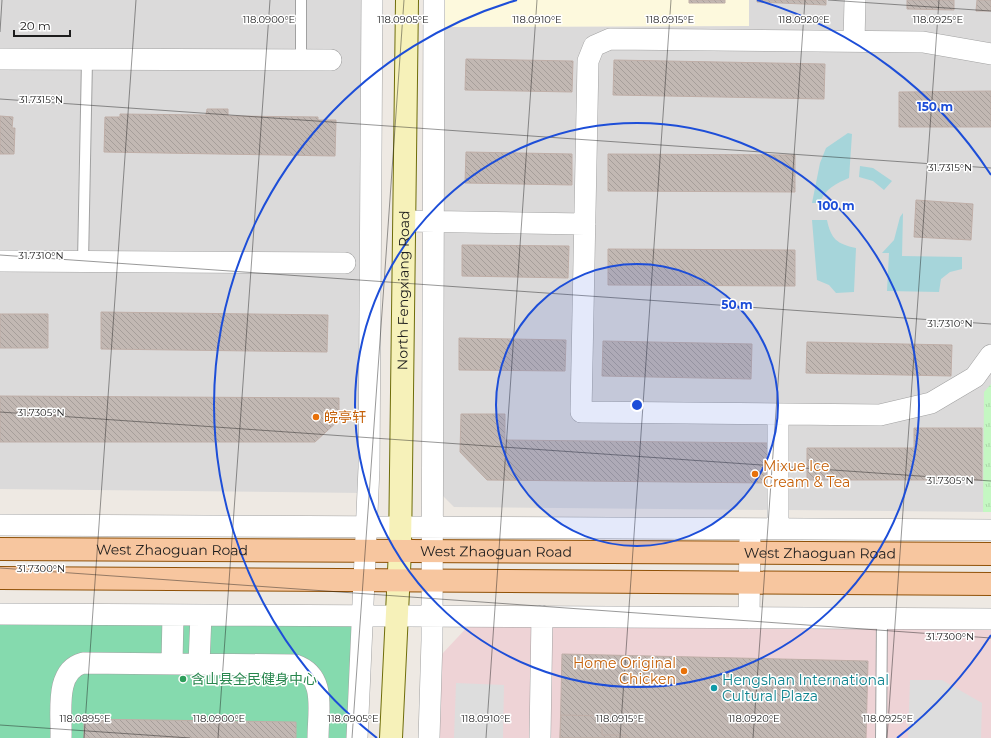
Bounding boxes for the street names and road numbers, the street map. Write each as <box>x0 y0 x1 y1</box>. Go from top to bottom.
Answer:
street label: North Fengxiang Road <box>393 210 413 370</box>
street label: West Zhaoguan Road <box>96 540 248 559</box>
street label: West Zhaoguan Road <box>420 542 572 561</box>
street label: West Zhaoguan Road <box>744 544 896 563</box>

